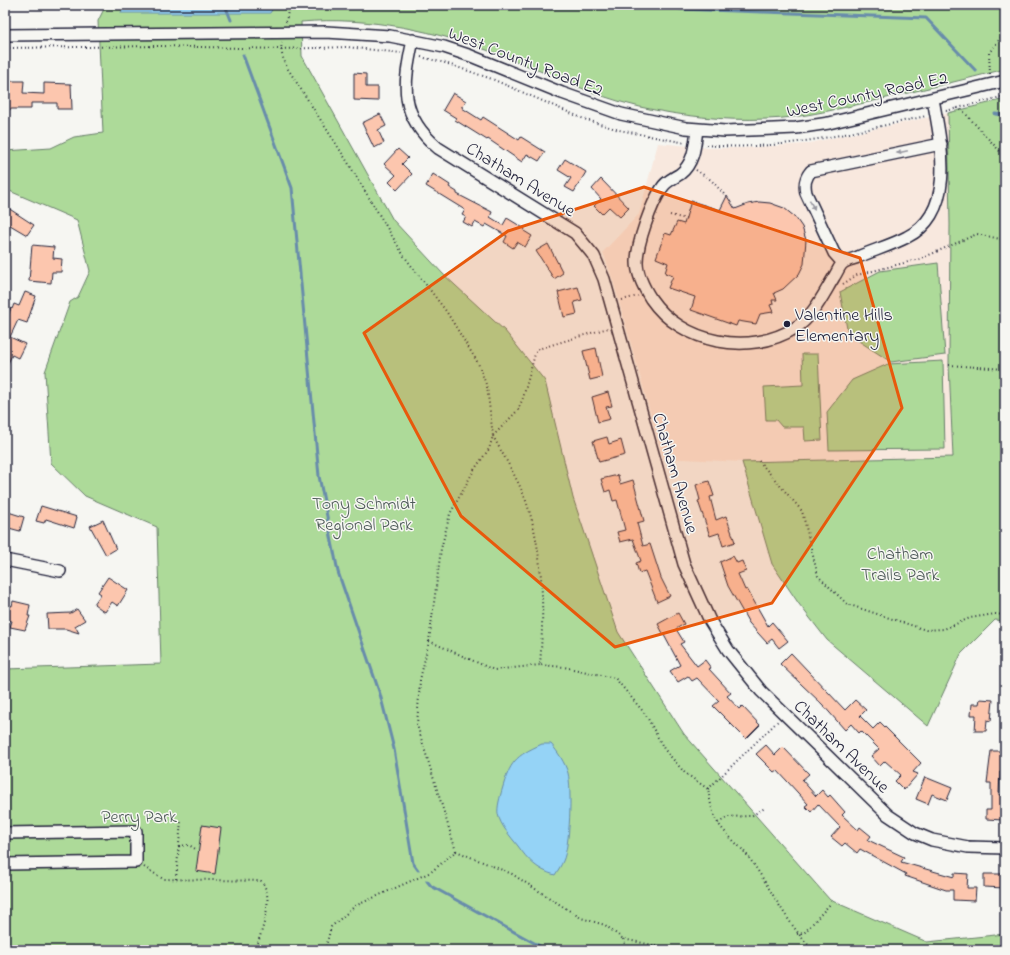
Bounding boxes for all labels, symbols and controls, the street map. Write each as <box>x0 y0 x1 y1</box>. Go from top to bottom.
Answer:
street label: West County Road E2 <box>444 21 607 104</box>
street label: West County Road E2 <box>784 66 950 126</box>
street label: Chatham Avenue <box>460 137 581 225</box>
one-way arrow <box>896 150 909 156</box>
one-way arrow <box>809 199 815 211</box>
place label: Valentine Hills Elementary <box>794 303 893 350</box>
marker: Valentine Hills Elementary <box>782 319 792 329</box>
street label: Chatham Avenue <box>644 410 704 538</box>
park label: Tony Schmidt Regional Park <box>312 492 416 540</box>
park label: Chatham Trails Park <box>861 542 939 589</box>
street label: Chatham Avenue <box>787 695 895 801</box>
park label: Perry Park <box>101 805 177 831</box>

